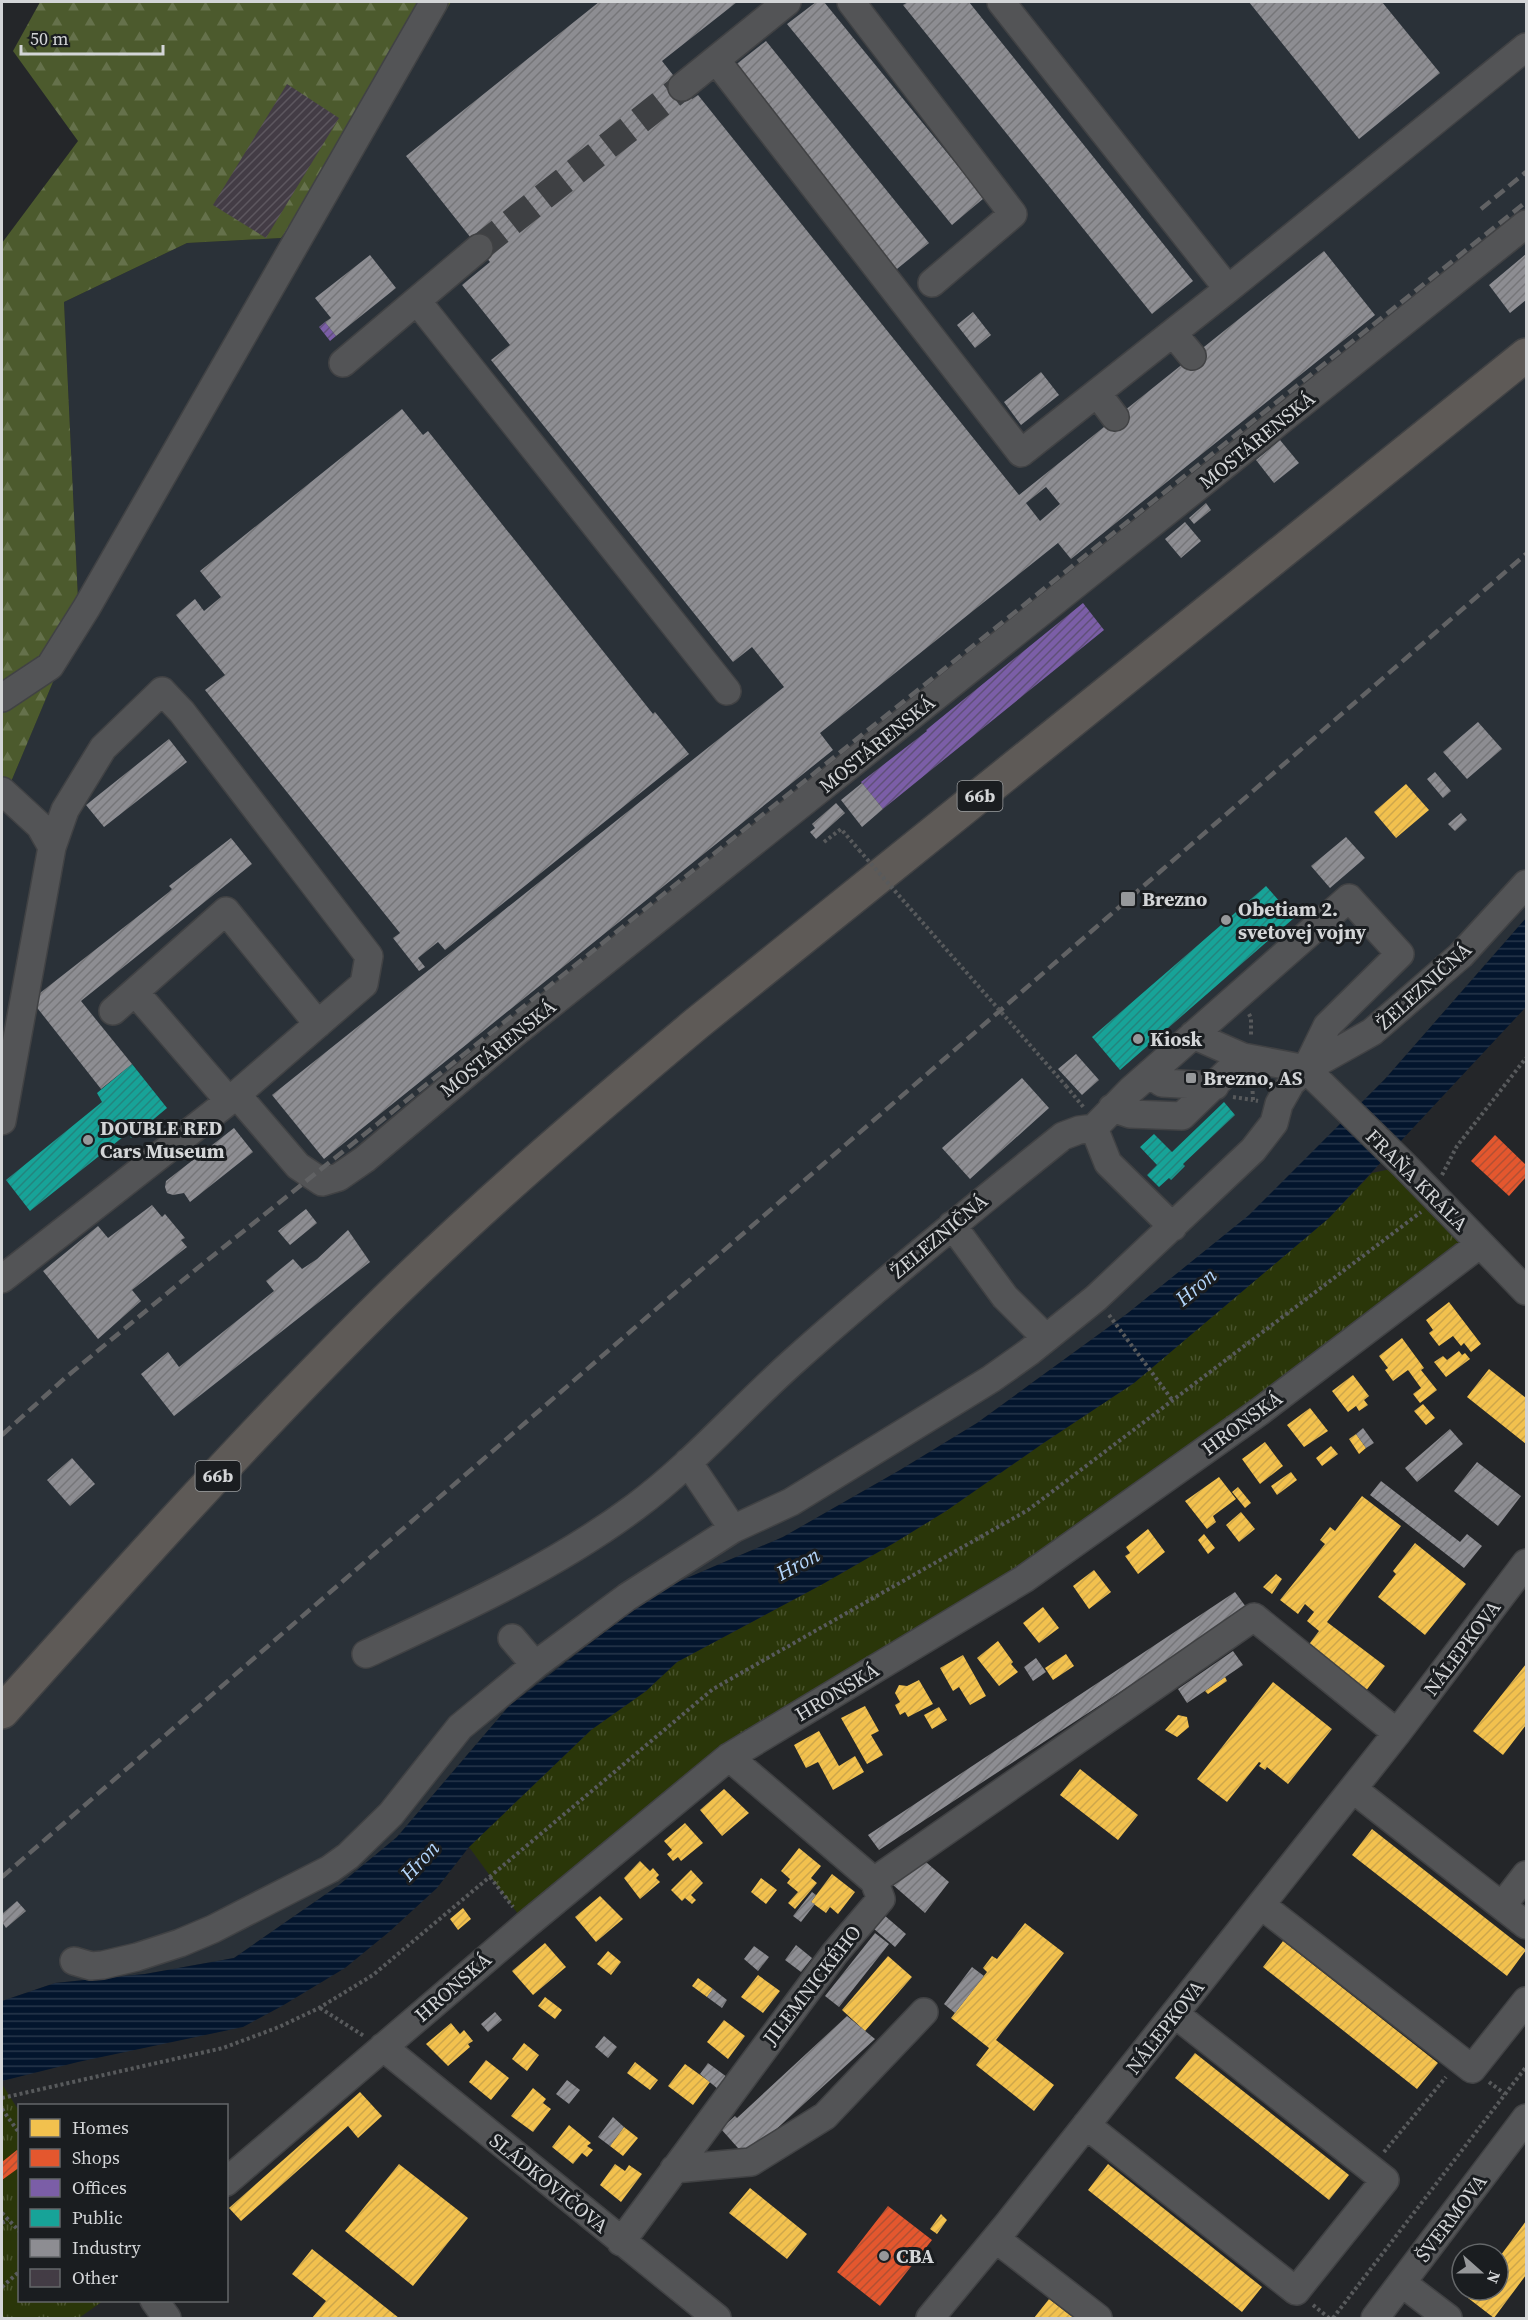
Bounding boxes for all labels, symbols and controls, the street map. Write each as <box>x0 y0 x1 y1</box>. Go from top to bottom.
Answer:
scale bar <box>21 18 164 56</box>
text: 50 m <box>30 26 68 51</box>
street label: MOSTÁRENSKÁ <box>1193 384 1322 496</box>
street label: MOSTÁRENSKÁ <box>813 688 942 800</box>
road number: 66b <box>958 781 1002 811</box>
place label: Brezno <box>1142 885 1207 913</box>
marker: Brezno <box>1119 890 1137 908</box>
place label: Obetiam 2. svetovej vojny <box>1238 895 1367 946</box>
marker: Obetiam 2. svetovej vojny <box>1219 913 1233 927</box>
street label: ŽELEZNIČNÁ <box>1370 935 1478 1036</box>
street label: MOSTÁRENSKÁ <box>434 992 563 1104</box>
place label: Kiosk <box>1150 1025 1202 1053</box>
marker: Kiosk <box>1131 1032 1145 1046</box>
place label: Brezno, AS <box>1203 1064 1303 1092</box>
marker: Brezno, AS <box>1184 1071 1198 1085</box>
place label: DOUBLE RED Cars Museum <box>100 1114 225 1165</box>
street label: FRAŇA KRÁĽA <box>1360 1123 1475 1238</box>
marker: DOUBLE RED Cars Museum <box>81 1133 95 1147</box>
street label: ŽELEZNIČNÁ <box>884 1187 994 1285</box>
water label: Hron <box>1168 1261 1223 1313</box>
street label: HRONSKÁ <box>1196 1384 1289 1462</box>
road number: 66b <box>196 1461 240 1491</box>
water label: Hron <box>770 1540 825 1588</box>
street label: NÁLEPKOVA <box>1417 1594 1507 1701</box>
street label: HRONSKÁ <box>790 1656 885 1728</box>
water label: Hron <box>393 1834 446 1888</box>
street label: JILEMNICKÉHO <box>756 1919 868 2052</box>
street label: HRONSKÁ <box>409 1945 498 2028</box>
street label: NÁLEPKOVA <box>1119 1973 1211 2080</box>
legend <box>18 2104 228 2302</box>
text: Homes <box>72 2115 129 2140</box>
street label: SLÁDKOVIČOVA <box>484 2126 615 2240</box>
text: Shops <box>72 2145 120 2170</box>
street label: ŠVERMOVA <box>1409 2168 1494 2268</box>
text: Offices <box>72 2175 127 2200</box>
text: Public <box>72 2205 123 2230</box>
text: Industry <box>72 2235 142 2260</box>
place label: CBA <box>896 2242 935 2270</box>
north arrow <box>1450 2242 1510 2302</box>
marker: CBA <box>877 2249 891 2263</box>
text: Other <box>72 2265 119 2290</box>
text: N <box>1482 2268 1506 2287</box>

